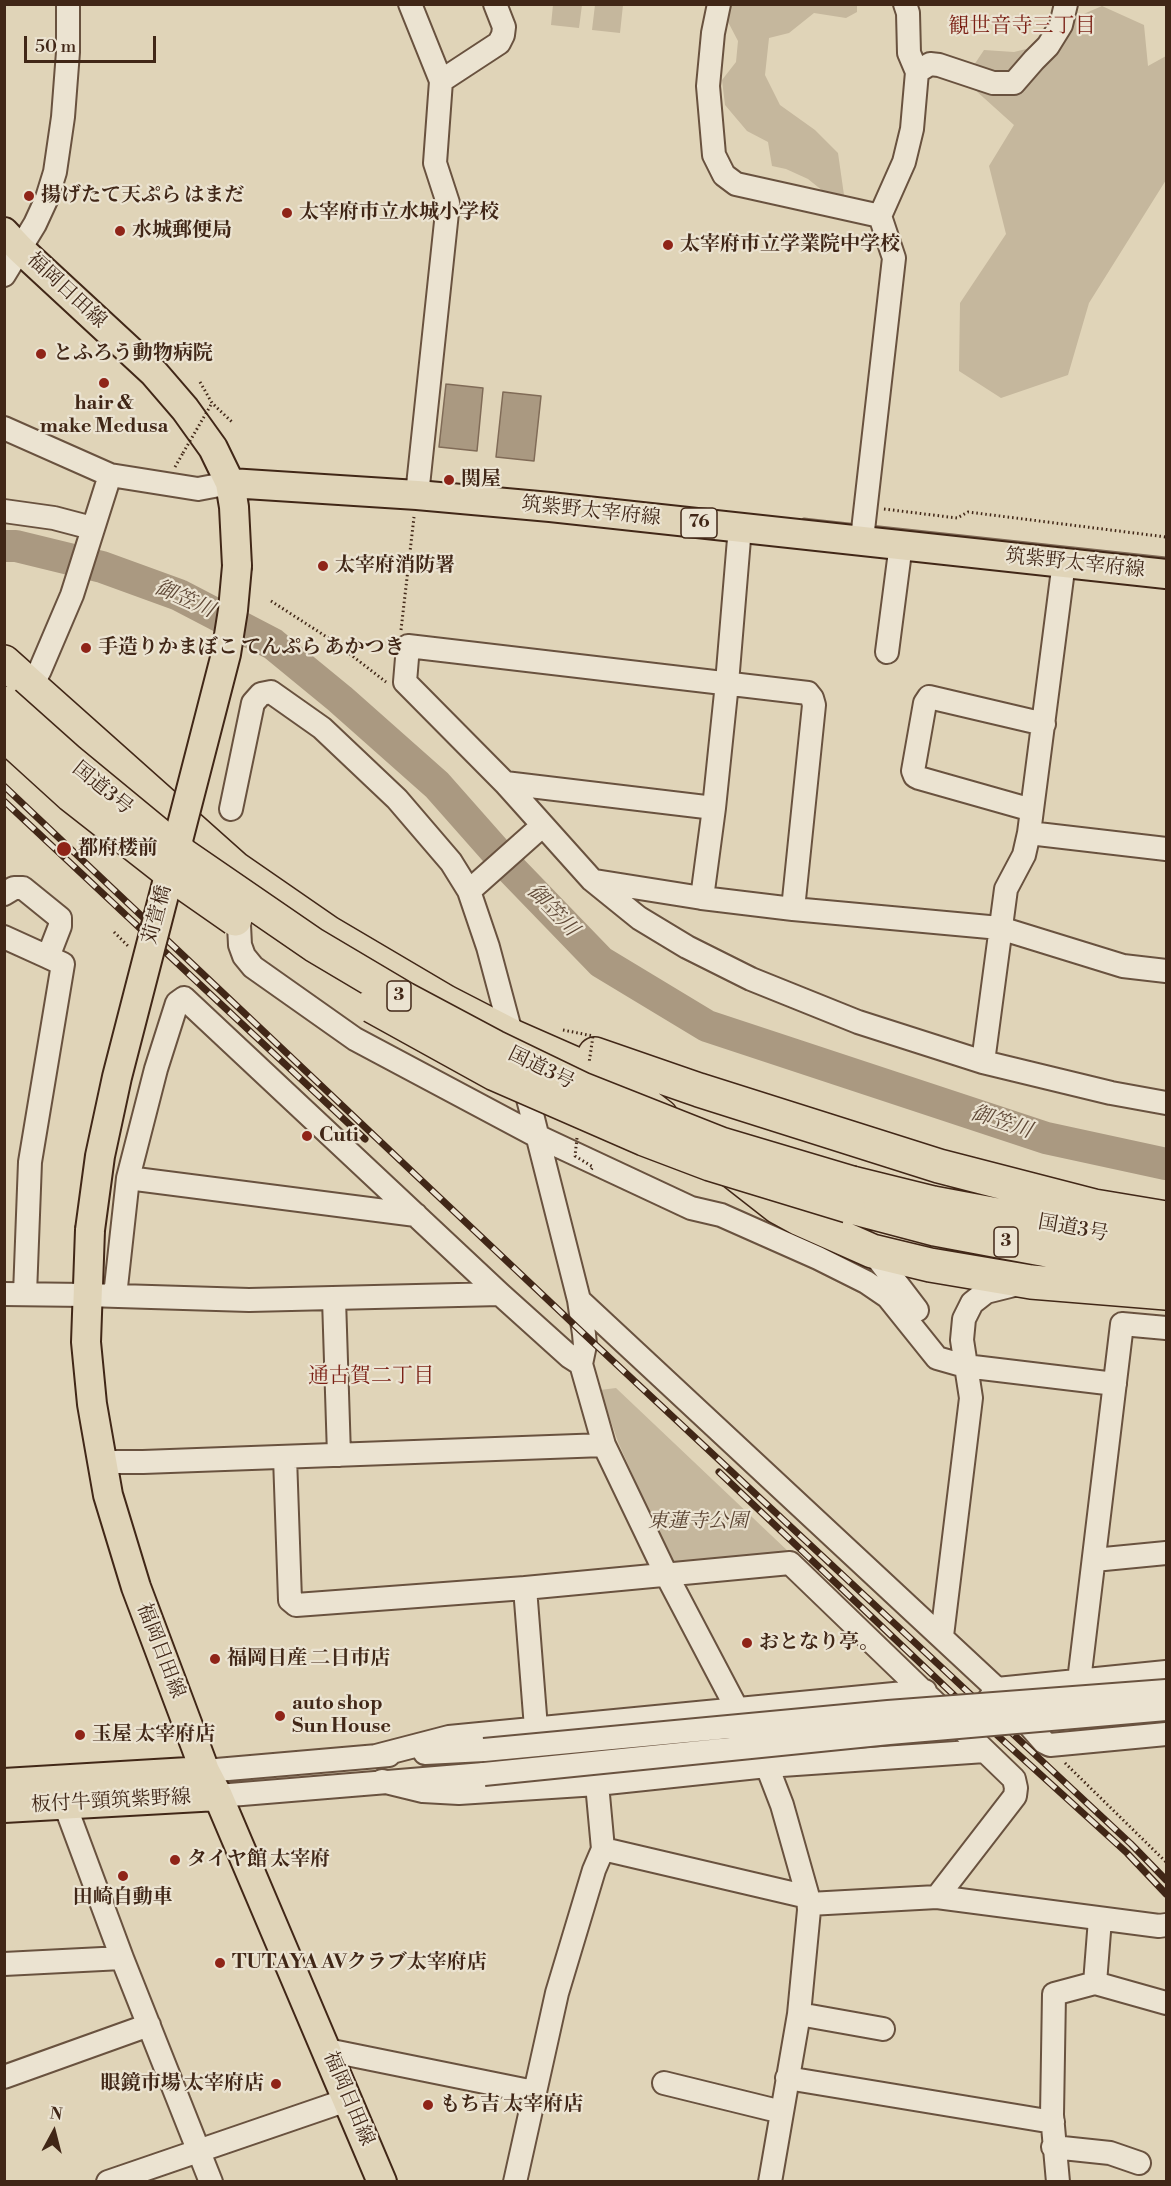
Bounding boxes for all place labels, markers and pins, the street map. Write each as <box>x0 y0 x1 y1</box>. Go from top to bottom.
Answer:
place label: 揚げたて天ぷら はまだ <box>41 184 244 208</box>
marker: 揚げたて天ぷら はまだ <box>22 189 36 203</box>
place label: 太宰府市立水城小学校 <box>299 201 499 225</box>
marker: 太宰府市立水城小学校 <box>280 206 294 220</box>
place label: 水城郵便局 <box>132 219 232 243</box>
marker: 水城郵便局 <box>113 224 127 238</box>
place label: 太宰府市立学業院中学校 <box>680 233 900 257</box>
marker: 太宰府市立学業院中学校 <box>661 238 675 252</box>
place label: とふろう動物病院 <box>53 342 213 366</box>
marker: とふろう動物病院 <box>34 347 48 361</box>
marker: hair & make Medusa <box>97 376 111 390</box>
place label: hair & make Medusa <box>40 392 168 439</box>
place label: 関屋 <box>461 468 501 492</box>
marker: 関屋 <box>442 473 456 487</box>
place label: 太宰府消防署 <box>335 554 455 578</box>
marker: 太宰府消防署 <box>316 559 330 573</box>
place label: 手造りかまぼこ てんぷら あかつき <box>98 636 404 660</box>
marker: 手造りかまぼこ てんぷら あかつき <box>79 641 93 655</box>
place label: 都府楼前 <box>78 837 158 861</box>
marker: 都府楼前 <box>55 840 73 858</box>
place label: Cuti <box>319 1124 359 1148</box>
marker: Cuti <box>300 1129 314 1143</box>
place label: おとなり亭。 <box>759 1631 879 1655</box>
marker: おとなり亭。 <box>740 1636 754 1650</box>
place label: 福岡日産 二日市店 <box>227 1647 390 1671</box>
marker: 福岡日産 二日市店 <box>208 1652 222 1666</box>
place label: auto shop Sun House <box>292 1692 391 1739</box>
marker: auto shop Sun House <box>273 1709 287 1723</box>
place label: 玉屋 太宰府店 <box>92 1723 215 1747</box>
marker: 玉屋 太宰府店 <box>73 1728 87 1742</box>
place label: タイヤ館 太宰府 <box>187 1848 330 1872</box>
marker: タイヤ館 太宰府 <box>168 1853 182 1867</box>
marker: 田崎自動車 <box>116 1869 130 1883</box>
place label: 田崎自動車 <box>73 1886 173 1910</box>
place label: TUTAYA AVクラブ太宰府店 <box>232 1951 487 1975</box>
marker: TUTAYA AVクラブ太宰府店 <box>213 1956 227 1970</box>
place label: 眼鏡市場 太宰府店 <box>101 2072 264 2096</box>
marker: 眼鏡市場 太宰府店 <box>269 2077 283 2091</box>
place label: もち吉 太宰府店 <box>440 2093 583 2117</box>
marker: もち吉 太宰府店 <box>421 2098 435 2112</box>

